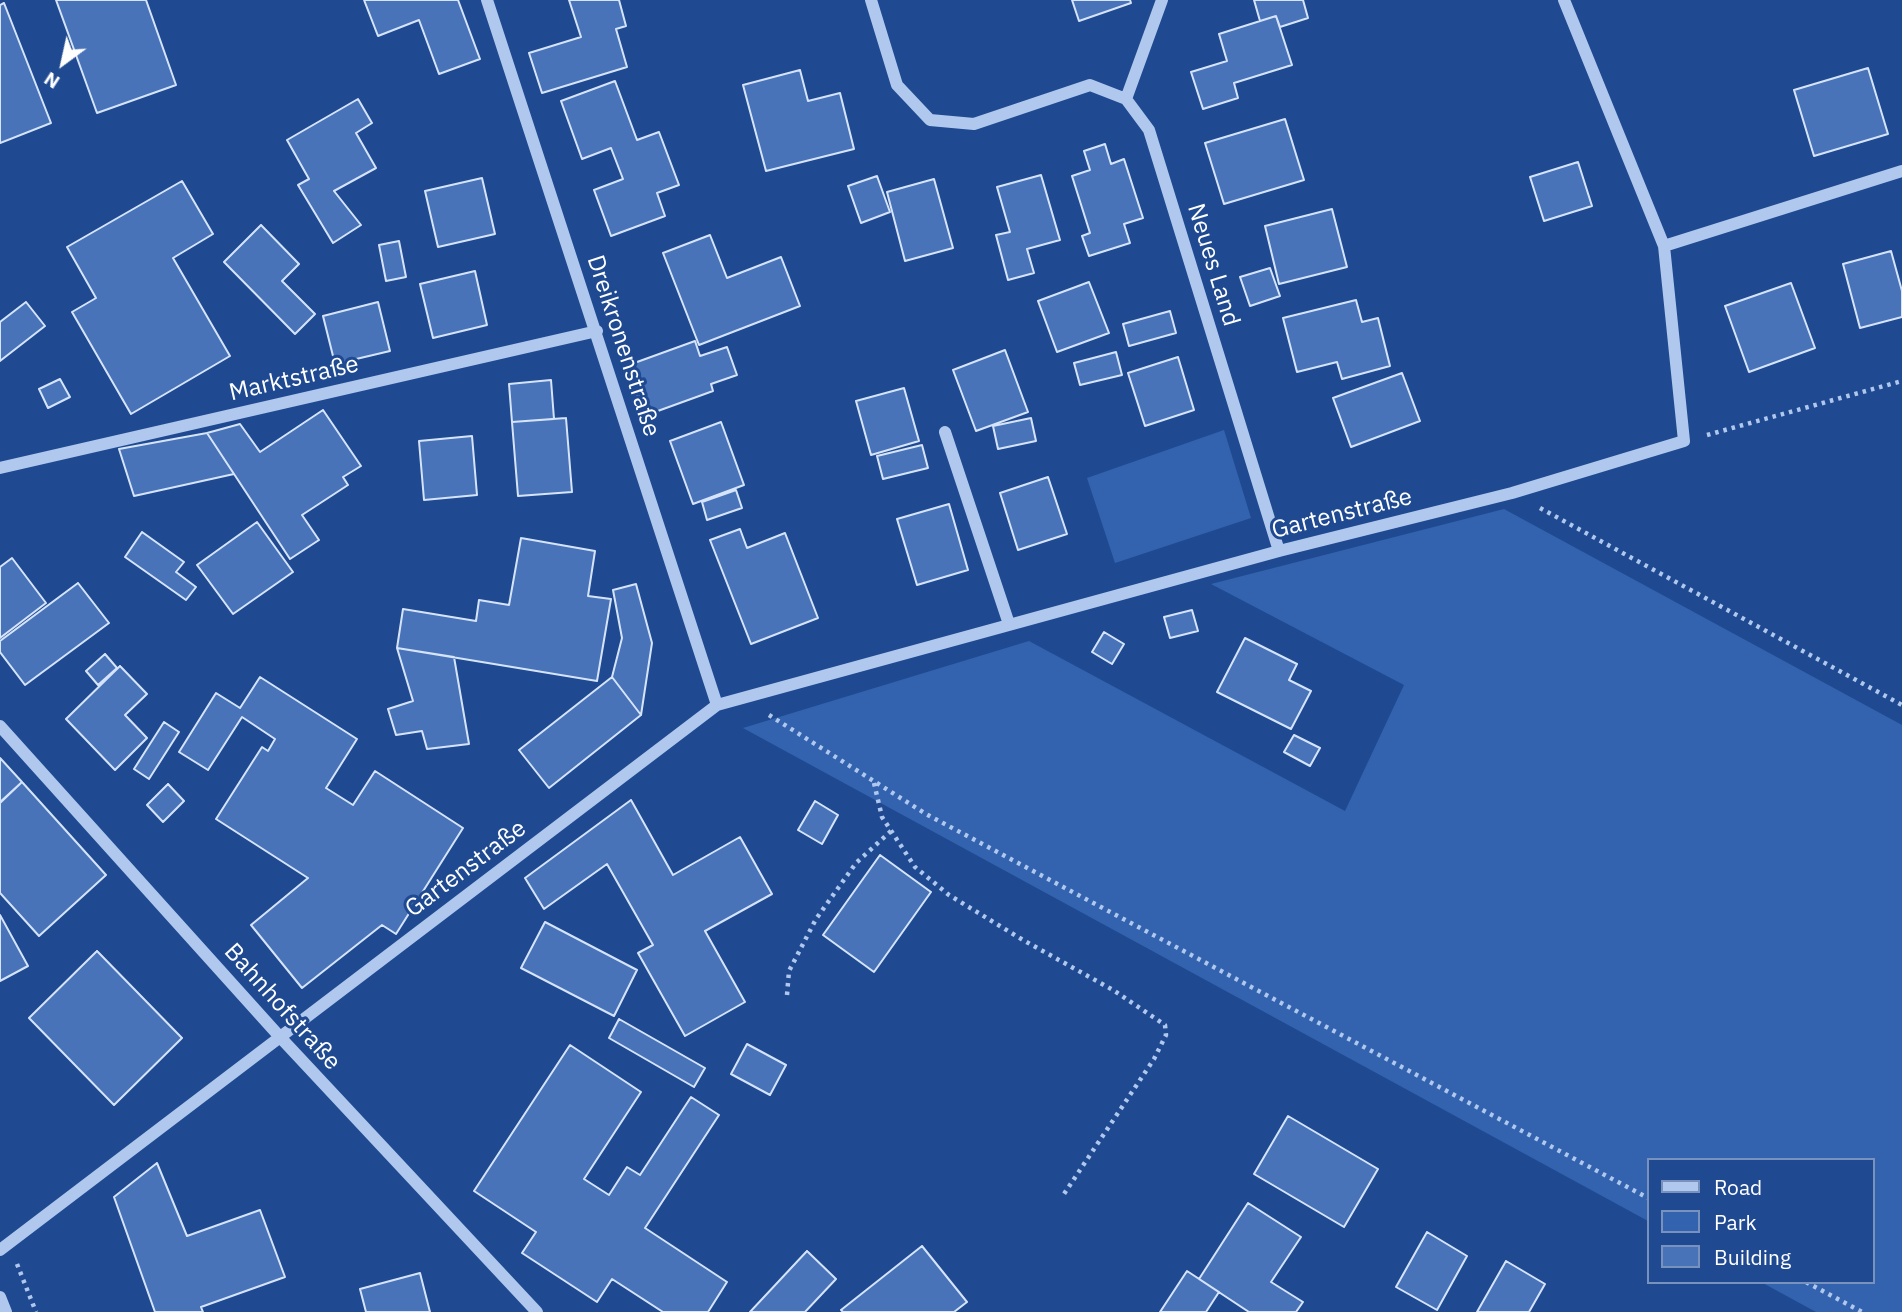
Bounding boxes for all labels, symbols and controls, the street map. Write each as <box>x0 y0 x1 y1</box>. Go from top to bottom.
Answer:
north arrow <box>28 28 98 98</box>
text: N <box>39 67 64 94</box>
street label: Neues Land <box>1181 200 1245 330</box>
street label: Dreikronenstraße <box>580 252 666 440</box>
street label: Marktstraße <box>226 350 362 408</box>
street label: Gartenstraße <box>1269 483 1415 545</box>
street label: Gartenstraße <box>400 814 532 924</box>
street label: Bahnhofstraße <box>218 938 346 1076</box>
legend <box>1646 1158 1874 1284</box>
text: Road <box>1714 1173 1762 1201</box>
text: Park <box>1714 1208 1757 1236</box>
text: Building <box>1714 1243 1791 1271</box>

